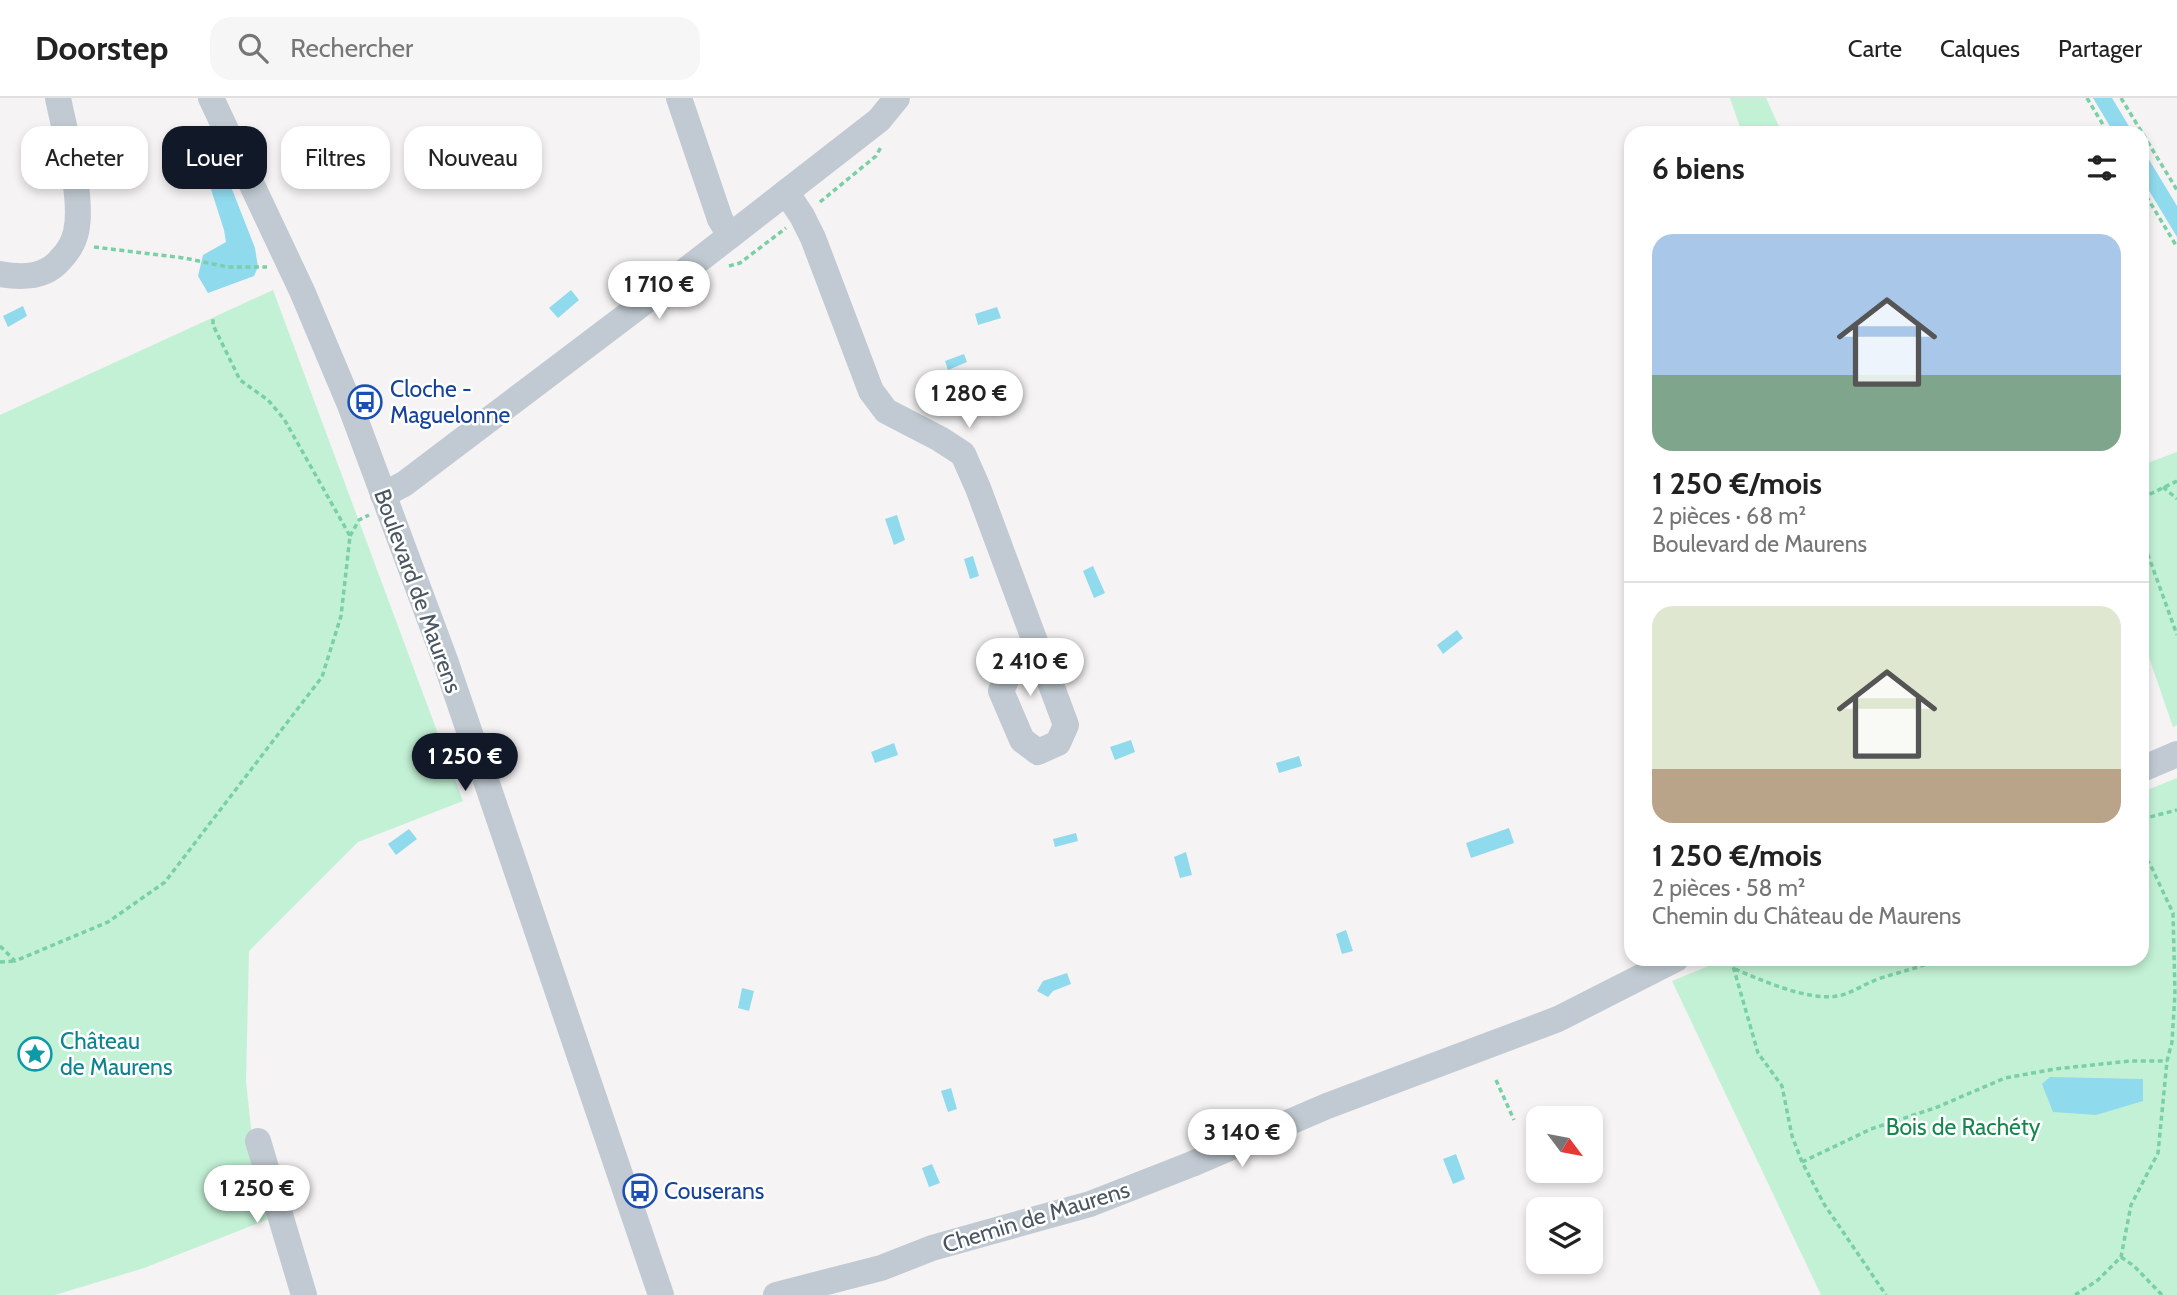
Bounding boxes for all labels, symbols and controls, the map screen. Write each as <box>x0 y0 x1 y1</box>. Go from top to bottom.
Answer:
search box <box>210 17 700 80</box>
text: Doorstep <box>35 28 168 68</box>
icon: search <box>234 29 272 67</box>
text: Rechercher <box>290 32 413 64</box>
text: Carte <box>1848 34 1902 63</box>
text: Calques <box>1940 34 2020 63</box>
text: Partager <box>2058 34 2142 63</box>
chip: Acheter <box>21 126 148 189</box>
chip: Louer <box>162 126 267 189</box>
chip: Filtres <box>281 126 390 189</box>
chip: Nouveau <box>404 126 542 189</box>
icon: filters <box>2083 149 2121 187</box>
text: 6 biens <box>1652 150 1745 187</box>
pin: 1 710 € <box>594 262 724 321</box>
text: 1 710 € <box>624 270 694 298</box>
icon: home <box>1824 279 1950 405</box>
pin: 1 280 € <box>904 370 1034 430</box>
place label: Cloche - Maguelonne <box>390 375 511 429</box>
text: 1 280 € <box>931 379 1007 407</box>
bus stop icon: Cloche - Maguelonne <box>346 383 384 421</box>
text: 1 250 €/mois <box>1652 465 1822 502</box>
street label: Boulevard de Maurens <box>368 485 468 697</box>
text: 2 pièces · 68 m² <box>1652 502 1806 530</box>
text: Boulevard de Maurens <box>1652 530 1867 558</box>
pin: 2 410 € <box>965 638 1095 698</box>
text: 2 410 € <box>992 647 1068 675</box>
icon: home <box>1824 651 1950 777</box>
pin: 1 250 € <box>400 734 530 793</box>
text: 1 250 € <box>428 742 502 770</box>
text: 1 250 €/mois <box>1652 837 1822 874</box>
text: 2 pièces · 58 m² <box>1652 874 1805 902</box>
text: Chemin du Château de Maurens <box>1652 902 1961 930</box>
place label: Château de Maurens <box>60 1027 172 1081</box>
place icon: Château de Maurens <box>16 1035 54 1073</box>
north arrow <box>1526 1106 1603 1183</box>
map controls <box>1526 1106 1603 1274</box>
pin: 3 140 € <box>1177 1110 1307 1169</box>
park label: Bois de Rachéty <box>1886 1113 2041 1141</box>
text: 3 140 € <box>1204 1118 1280 1146</box>
pin: 1 250 € <box>192 1166 322 1225</box>
bus stop icon: Couserans <box>621 1172 659 1210</box>
text: 1 250 € <box>220 1174 294 1202</box>
street label: Chemin de Maurens <box>939 1175 1133 1259</box>
place label: Couserans <box>664 1177 764 1205</box>
button: layers <box>1526 1197 1603 1274</box>

